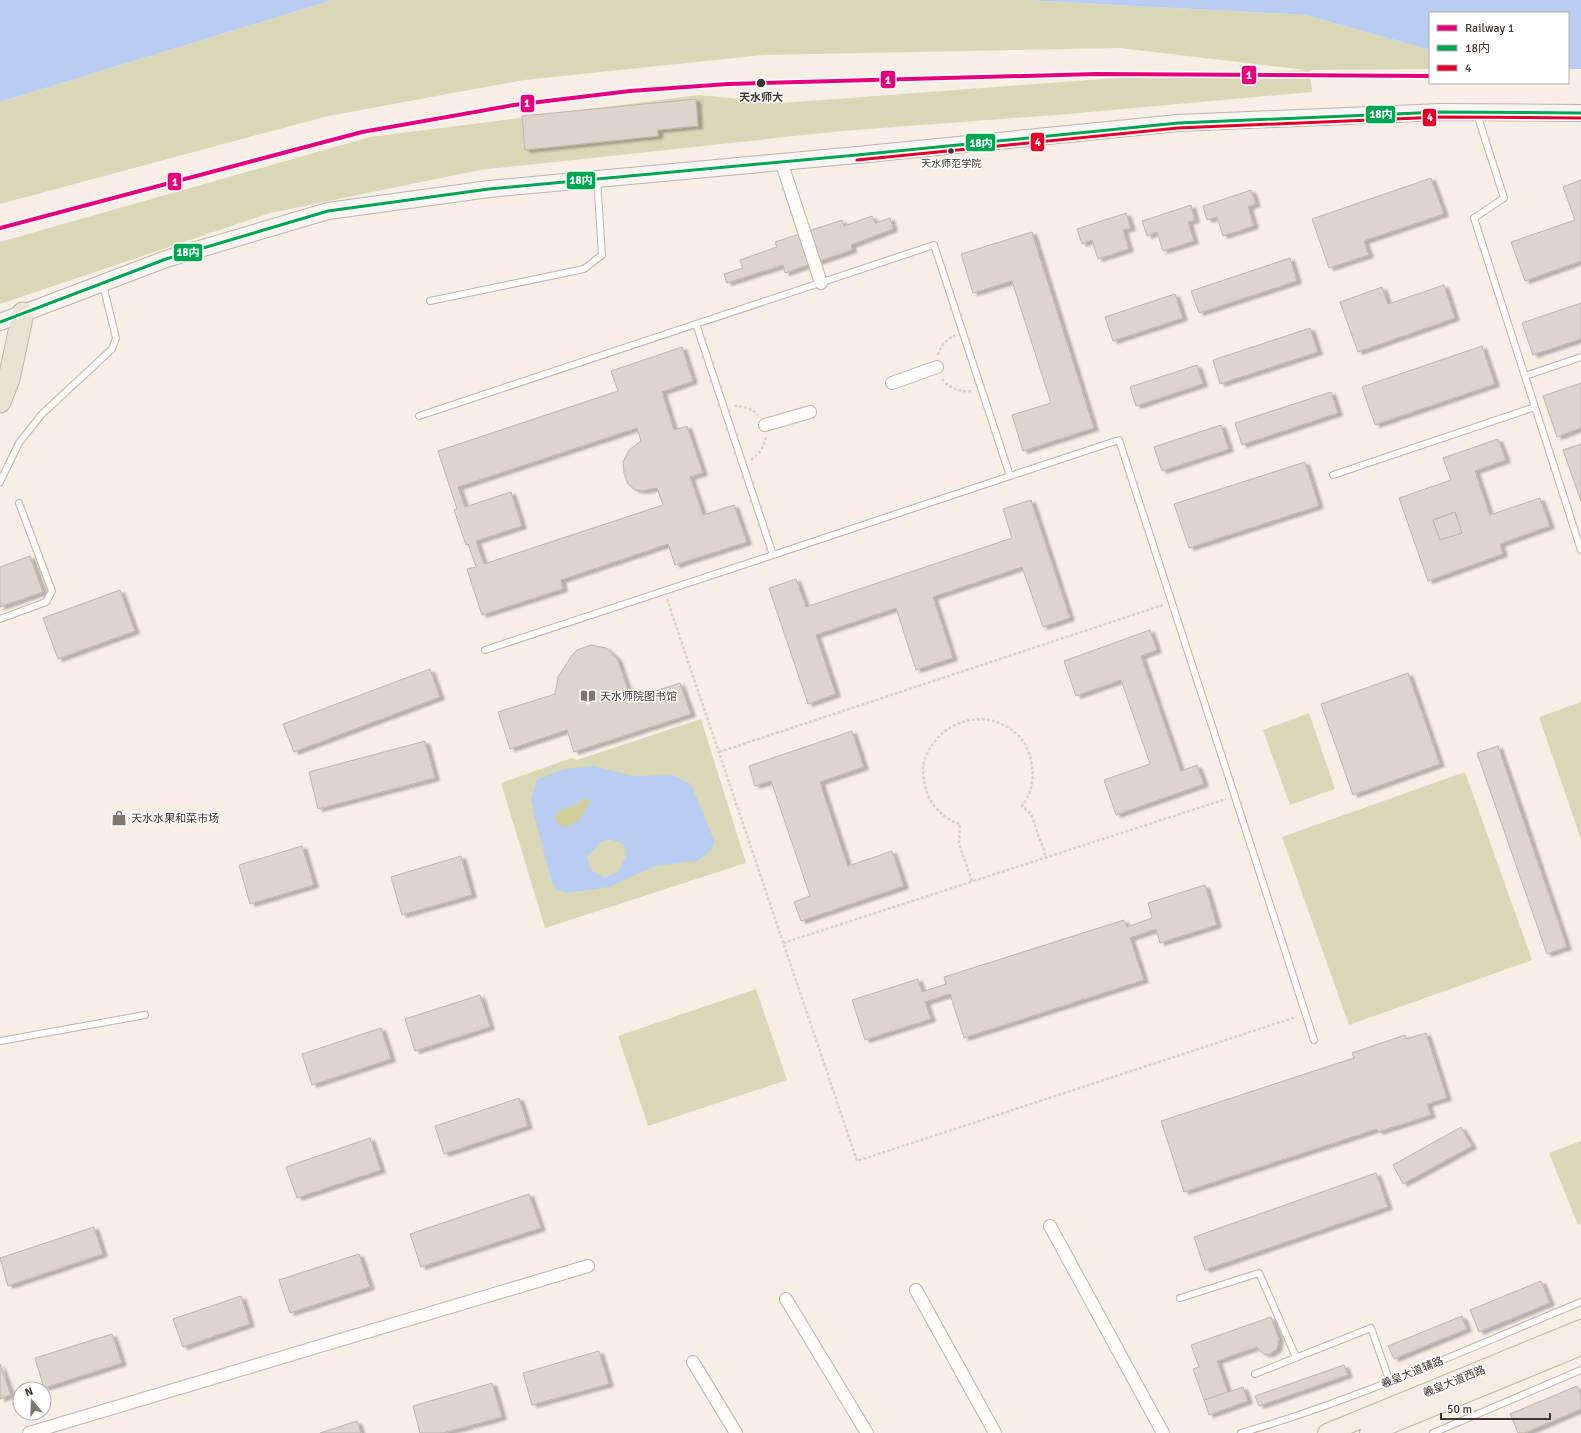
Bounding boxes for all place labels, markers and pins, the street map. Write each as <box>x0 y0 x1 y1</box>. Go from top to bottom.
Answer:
marker: 天水师大 <box>755 77 767 89</box>
place label: 天水师大 <box>739 91 783 104</box>
marker: 天水师范学院 <box>946 146 956 156</box>
place label: 天水师范学院 <box>921 158 981 170</box>
library icon: 天水师院图书馆 <box>579 687 597 705</box>
place label: 天水师院图书馆 <box>600 690 677 703</box>
shop icon: 天水水果和菜市场 <box>110 809 128 827</box>
place label: 天水水果和菜市场 <box>131 812 219 825</box>

